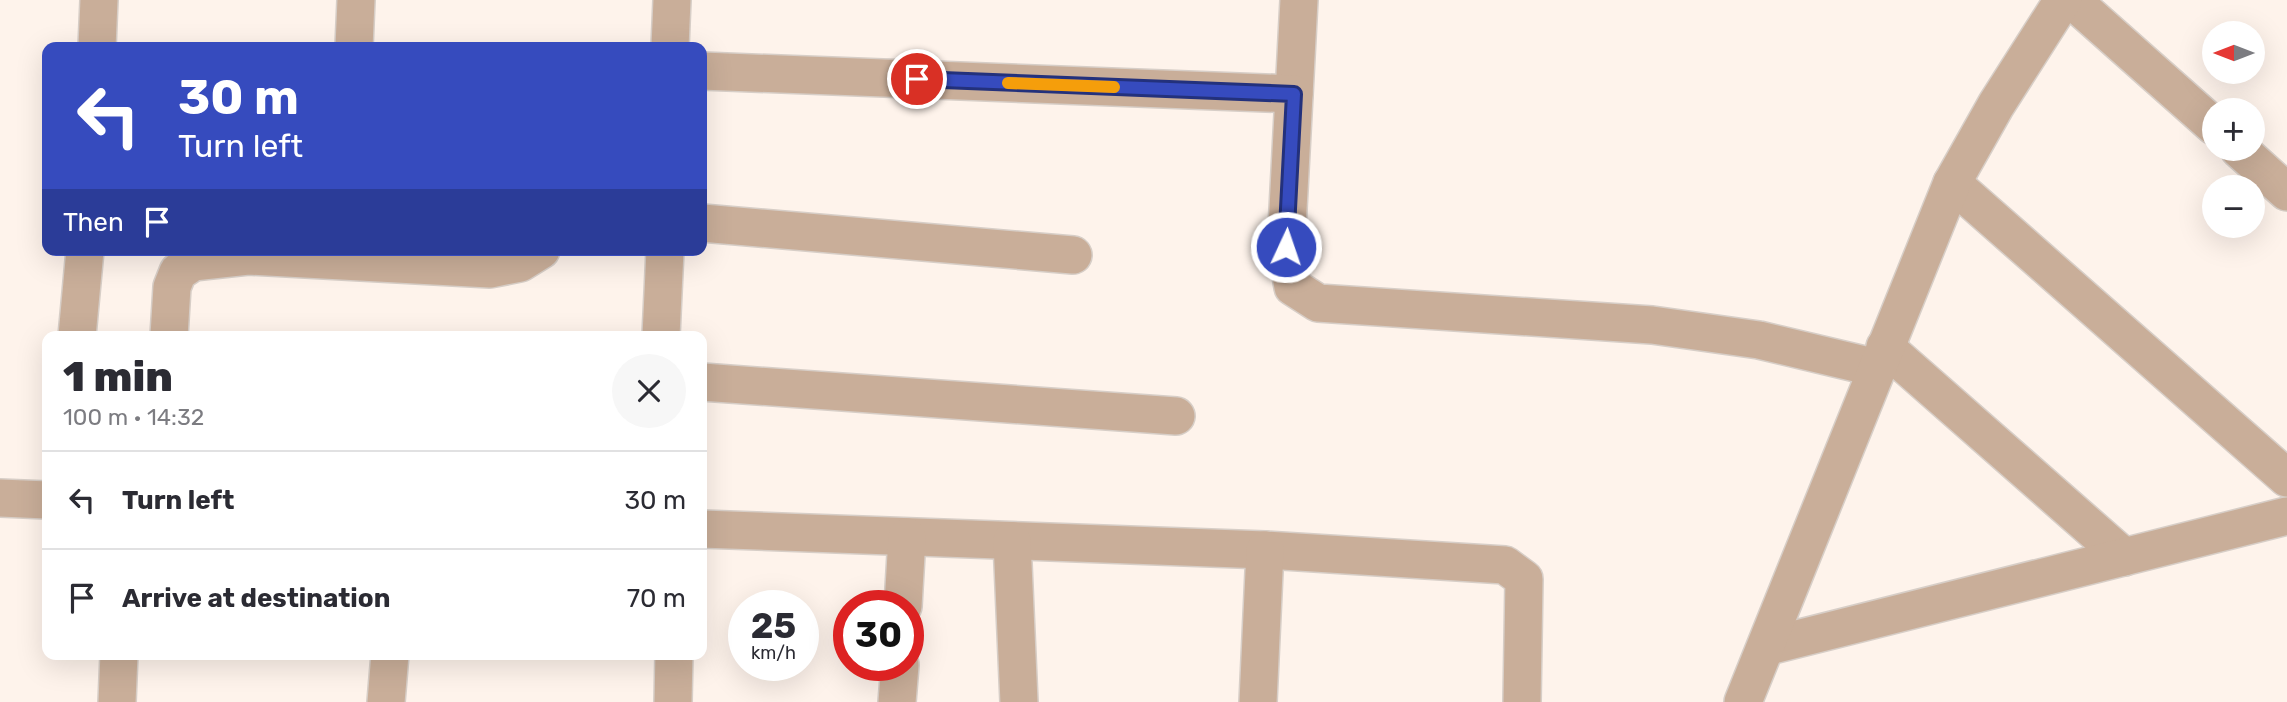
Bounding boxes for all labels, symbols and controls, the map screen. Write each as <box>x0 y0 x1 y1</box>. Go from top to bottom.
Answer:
north arrow <box>2202 21 2264 84</box>
map controls <box>2202 21 2265 238</box>
pin <box>887 49 947 109</box>
icon: arrive <box>898 60 936 98</box>
text: 30 m <box>178 68 299 126</box>
icon: left <box>63 70 154 161</box>
button: + <box>2202 98 2265 161</box>
text: Turn left <box>178 127 303 165</box>
button: − <box>2202 175 2265 238</box>
icon: arrive <box>138 203 176 241</box>
text: Then <box>63 207 124 238</box>
position arrow <box>1249 210 1323 284</box>
text: 1 min <box>63 352 173 402</box>
button: close <box>612 354 686 428</box>
text: 100 m · 14:32 <box>63 403 204 431</box>
icon: left <box>63 481 101 519</box>
text: Turn left <box>122 485 234 516</box>
text: 30 m <box>624 485 686 516</box>
icon: arrive <box>63 579 101 617</box>
text: Arrive at destination <box>122 583 390 614</box>
text: 70 m <box>627 583 686 614</box>
speed limit sign: 30 <box>833 590 924 681</box>
text: 25 <box>751 605 796 647</box>
text: km/h <box>751 642 796 664</box>

